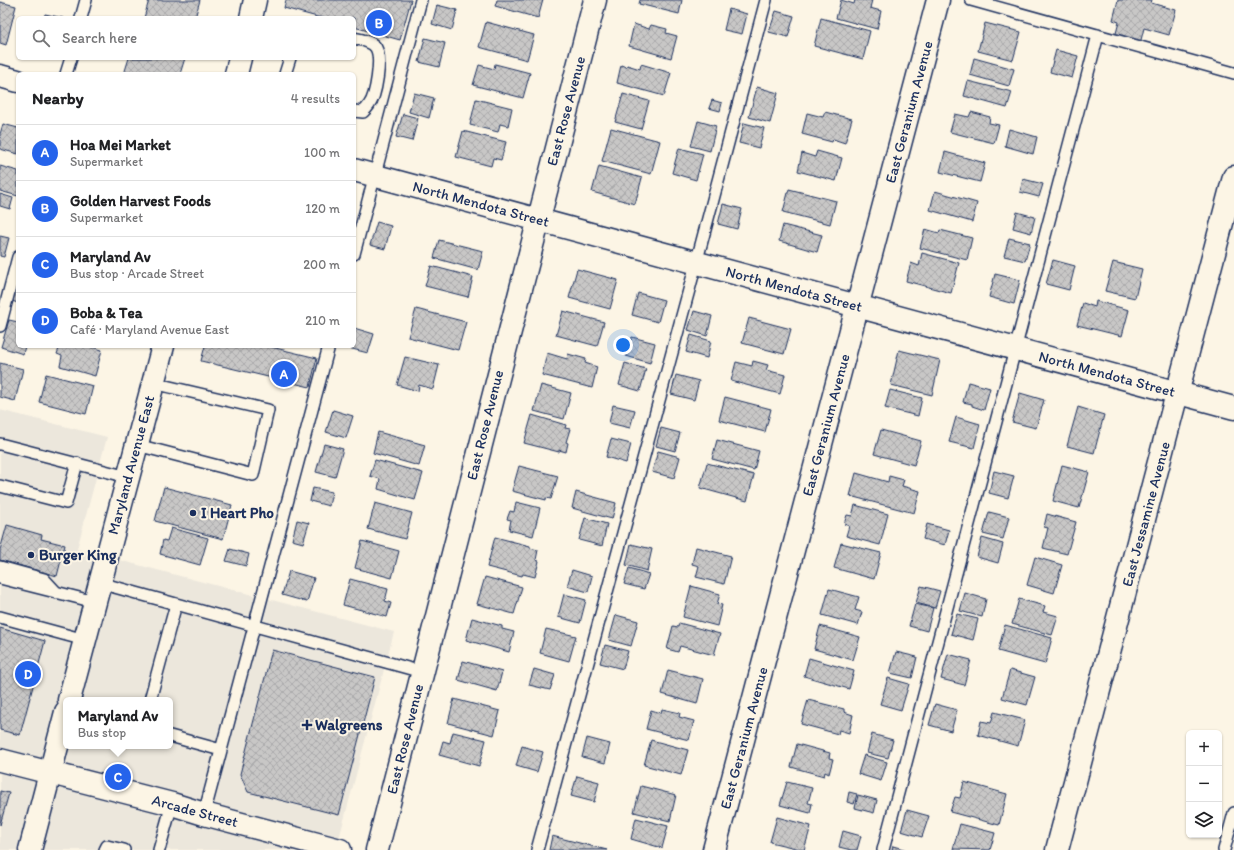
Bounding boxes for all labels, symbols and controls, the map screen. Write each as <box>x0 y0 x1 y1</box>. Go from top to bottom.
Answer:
pin: B <box>366 8 392 38</box>
search box <box>16 16 356 60</box>
icon: search <box>30 27 52 49</box>
text: Search here <box>62 29 137 47</box>
street label: East Geranium Avenue <box>881 39 937 185</box>
street label: East Rose Avenue <box>543 54 589 168</box>
text: Nearby <box>32 88 84 108</box>
text: 4 results <box>291 91 340 106</box>
text: Hoa Mei Market <box>70 136 171 154</box>
text: A <box>41 145 49 160</box>
text: 100 m <box>304 145 340 160</box>
text: Supermarket <box>70 154 143 169</box>
street label: North Mendota Street <box>411 177 552 231</box>
text: Golden Harvest Foods <box>70 192 211 210</box>
text: B <box>41 201 49 216</box>
text: 120 m <box>305 201 340 216</box>
text: Supermarket <box>70 210 143 225</box>
text: Maryland Av <box>70 248 151 266</box>
text: C <box>41 257 49 272</box>
text: 200 m <box>303 257 340 272</box>
street label: North Mendota Street <box>724 262 865 316</box>
text: Bus stop · Arcade Street <box>70 266 204 281</box>
text: Boba & Tea <box>70 304 142 322</box>
text: D <box>41 313 49 328</box>
text: 210 m <box>305 313 340 328</box>
text: Café · Maryland Avenue East <box>70 322 229 337</box>
your location <box>613 335 633 355</box>
street label: North Mendota Street <box>1037 347 1178 401</box>
street label: East Geranium Avenue <box>798 352 854 498</box>
pin: A <box>271 359 297 389</box>
street label: East Rose Avenue <box>463 368 507 482</box>
street label: Maryland Avenue East <box>104 393 158 537</box>
street label: East Jessamine Avenue <box>1118 440 1174 588</box>
place label: I Heart Pho <box>201 504 274 522</box>
marker: I Heart Pho <box>188 508 198 518</box>
place label: Burger King <box>39 546 117 565</box>
marker: Burger King <box>26 550 36 560</box>
pin: D <box>15 659 41 689</box>
street label: East Geranium Avenue <box>716 665 772 811</box>
street label: East Rose Avenue <box>383 682 427 796</box>
popup <box>63 697 173 749</box>
text: Maryland Av <box>78 707 158 725</box>
place label: Walgreens <box>315 716 383 735</box>
marker: Walgreens <box>302 720 312 730</box>
text: Bus stop <box>78 725 126 740</box>
map controls <box>1186 730 1222 838</box>
button: + <box>1186 730 1222 766</box>
pin: C <box>105 762 131 792</box>
button: − <box>1186 766 1222 802</box>
street label: Arcade Street <box>150 791 240 831</box>
button: layers <box>1186 802 1222 838</box>

